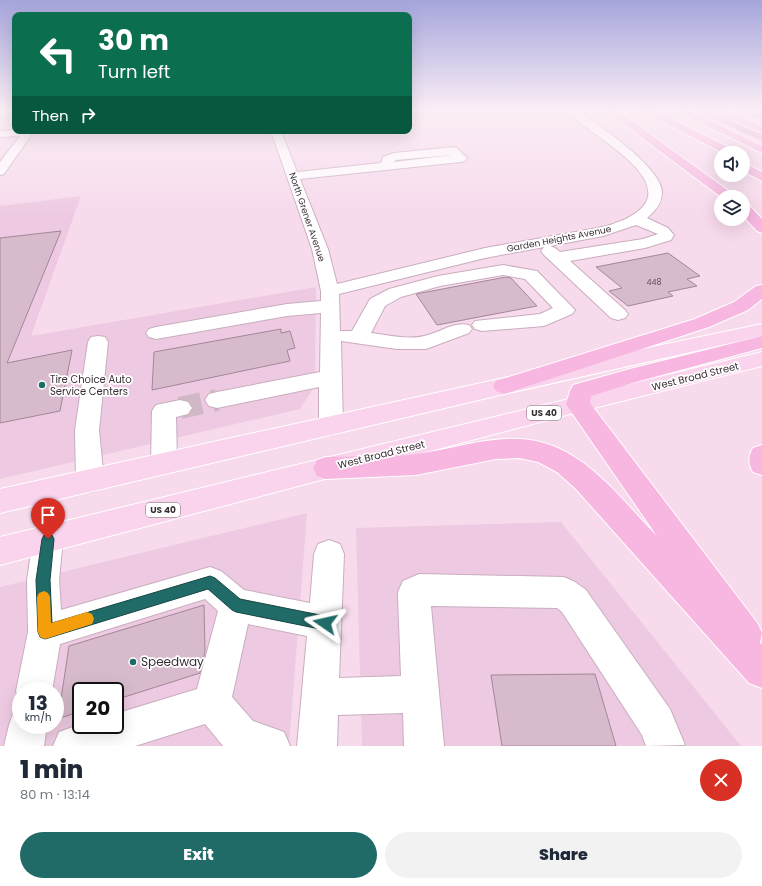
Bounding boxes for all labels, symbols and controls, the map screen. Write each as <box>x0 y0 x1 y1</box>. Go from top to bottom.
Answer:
text: 30 m <box>98 21 169 60</box>
icon: left <box>32 28 84 80</box>
text: Turn left <box>98 59 170 84</box>
icon: right <box>77 104 99 126</box>
text: Then <box>32 105 69 126</box>
map controls <box>714 146 750 226</box>
button: sound <box>714 146 750 182</box>
street label: North Grener Avenue <box>286 171 328 264</box>
button: layers <box>714 190 750 226</box>
street label: Garden Heights Avenue <box>506 223 613 255</box>
house number: 448 <box>646 277 662 288</box>
street label: West Broad Street <box>650 358 741 395</box>
place label: Tire Choice Auto Service Centers <box>50 372 132 399</box>
marker: Tire Choice Auto Service Centers <box>37 380 47 390</box>
road number: US 40 <box>527 406 561 420</box>
street label: West Broad Street <box>336 436 427 473</box>
pin <box>31 498 65 539</box>
road number: US 40 <box>146 503 180 517</box>
icon: arrive <box>37 504 59 526</box>
position arrow <box>304 602 346 644</box>
place label: Speedway <box>141 653 204 670</box>
marker: Speedway <box>128 657 138 667</box>
speed limit sign: 20 <box>72 682 124 734</box>
text: 13 <box>28 689 48 717</box>
text: km/h <box>25 710 51 725</box>
text: 1 min <box>20 753 83 786</box>
button: close <box>700 759 742 801</box>
text: 80 m · 13:14 <box>20 785 90 804</box>
button: Exit <box>20 832 377 878</box>
button: Share <box>385 832 742 878</box>

